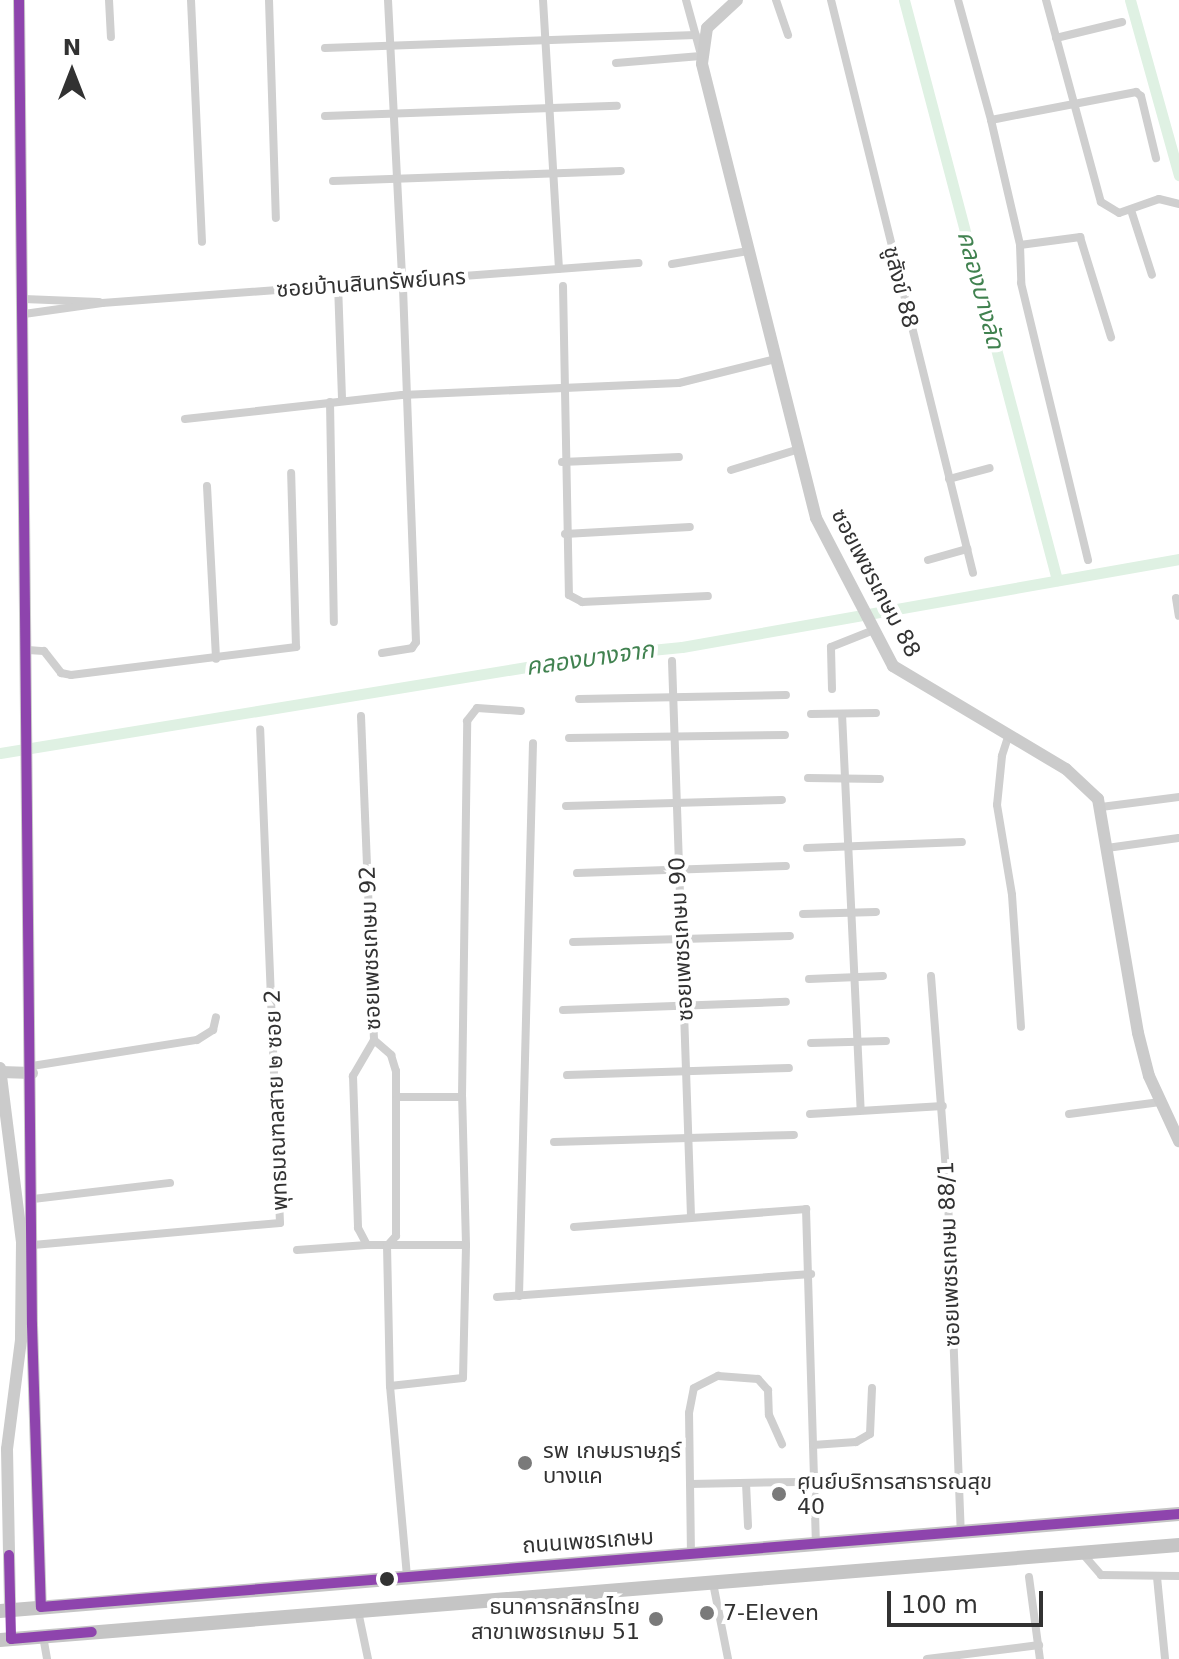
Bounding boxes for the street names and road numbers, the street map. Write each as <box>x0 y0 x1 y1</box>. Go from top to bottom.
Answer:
street label: ชูสังข์ 88 <box>878 243 924 331</box>
street label: ซอยบ้านสินทรัพย์นคร <box>275 263 467 303</box>
street label: ซอยเพชรเกษม 88 <box>826 504 926 662</box>
street label: ซอยเพชรเกษม 90 <box>664 856 698 1022</box>
street label: ซอยเพชรเกษม 92 <box>354 865 386 1031</box>
street label: พุทธมณฑลสาย ๒ ซอย 2 <box>259 989 293 1211</box>
street label: ซอยเพชรเกษม 88/1 <box>933 1161 965 1347</box>
street label: ถนนเพชรเกษม <box>521 1523 655 1559</box>

